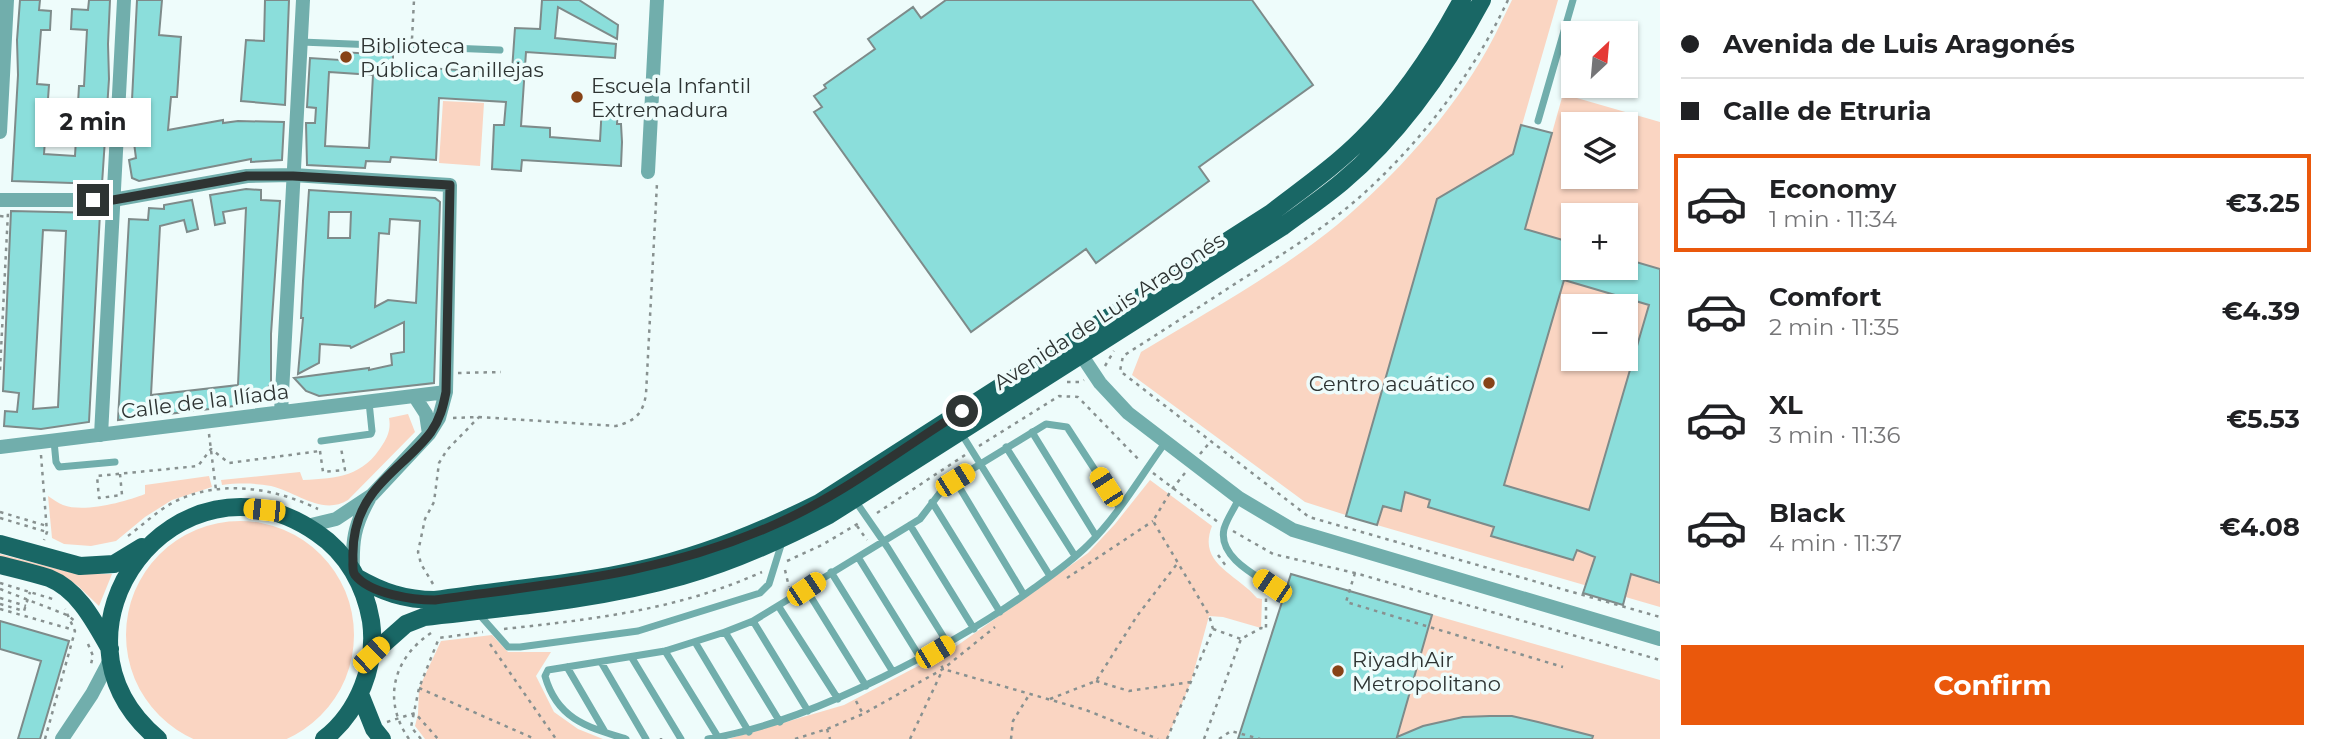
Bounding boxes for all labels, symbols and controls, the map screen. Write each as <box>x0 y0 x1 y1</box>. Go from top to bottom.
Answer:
north arrow <box>1561 21 1638 98</box>
map controls <box>1561 21 1638 371</box>
text: Avenida de Luis Aragonés <box>1723 28 2075 60</box>
place label: Biblioteca Pública Canillejas <box>360 33 544 82</box>
marker: Biblioteca Pública Canillejas <box>338 49 354 65</box>
place label: Escuela Infantil Extremadura <box>591 73 751 122</box>
marker: Escuela Infantil Extremadura <box>569 89 585 105</box>
text: Calle de Etruria <box>1723 95 1932 127</box>
callout: 2 min <box>35 99 151 148</box>
text: 2 min <box>59 108 127 136</box>
button: layers <box>1561 112 1638 189</box>
icon: car <box>1685 172 1748 235</box>
text: Economy <box>1769 173 1896 205</box>
route end <box>77 184 109 216</box>
text: €3.25 <box>2226 187 2300 219</box>
button: + <box>1561 203 1638 280</box>
text: 1 min · 11:34 <box>1769 205 1897 233</box>
street label: Avenida de Luis Aragonés <box>989 227 1229 395</box>
icon: car <box>1685 280 1748 343</box>
text: Comfort <box>1769 281 1881 313</box>
button: − <box>1561 294 1638 371</box>
text: €4.39 <box>2222 295 2300 327</box>
text: 2 min · 11:35 <box>1769 313 1899 341</box>
place label: Centro acuático <box>1309 371 1475 396</box>
marker: Centro acuático <box>1481 375 1497 391</box>
street label: Calle de la Ilíada <box>119 378 291 424</box>
icon: car <box>1685 388 1748 451</box>
text: XL <box>1769 389 1803 421</box>
route start <box>946 395 978 427</box>
text: €5.53 <box>2226 403 2300 435</box>
text: 3 min · 11:36 <box>1769 421 1900 449</box>
car <box>932 460 979 500</box>
car <box>1086 464 1127 510</box>
icon: car <box>1685 496 1748 559</box>
car <box>243 497 286 523</box>
text: Black <box>1769 497 1845 529</box>
text: €4.08 <box>2220 511 2300 543</box>
text: 4 min · 11:37 <box>1769 529 1902 557</box>
car <box>1249 566 1296 606</box>
car <box>783 569 830 609</box>
car <box>912 632 959 672</box>
car <box>349 633 394 677</box>
button: Confirm <box>1681 645 2304 725</box>
place label: RiyadhAir Metropolitano <box>1352 647 1501 696</box>
marker: RiyadhAir Metropolitano <box>1330 663 1346 679</box>

